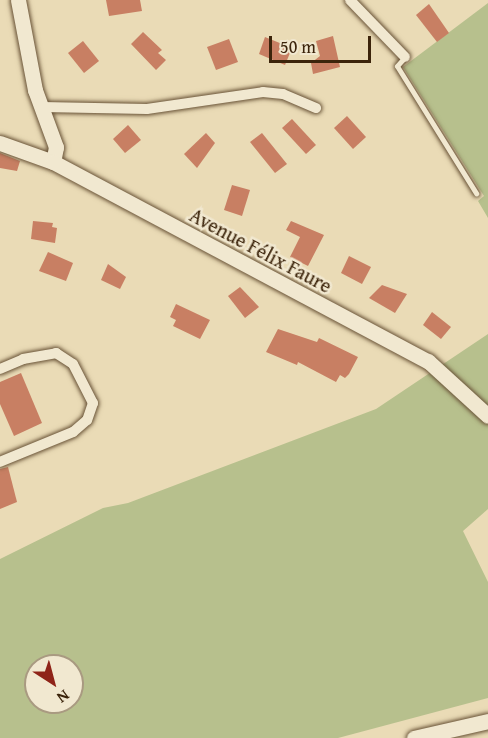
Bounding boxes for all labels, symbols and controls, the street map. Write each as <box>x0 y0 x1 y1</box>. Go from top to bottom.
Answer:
scale bar <box>272 24 374 62</box>
text: 50 m <box>280 33 316 60</box>
street label: Avenue Félix Faure <box>186 202 336 298</box>
north arrow <box>24 654 84 714</box>
text: N <box>52 684 75 710</box>

